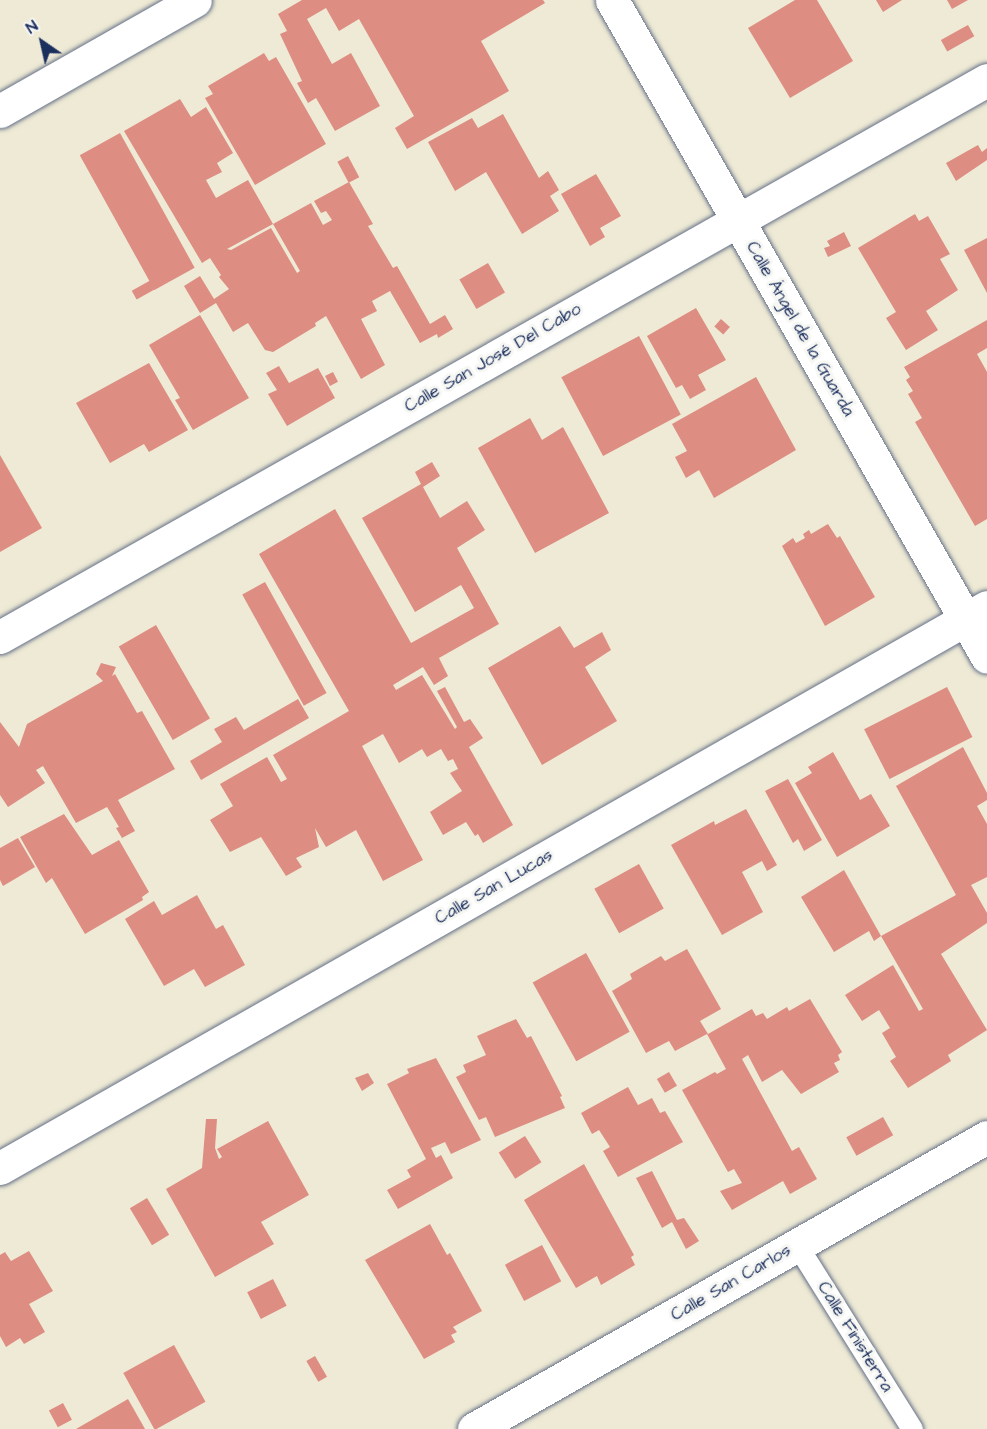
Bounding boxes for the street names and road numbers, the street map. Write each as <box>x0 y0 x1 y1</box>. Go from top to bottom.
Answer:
street label: Calle Ángel de la Guarda <box>741 238 859 420</box>
street label: Calle San José Del Cabo <box>401 298 585 418</box>
street label: Calle San Lucas <box>431 844 557 930</box>
street label: Calle San Carlos <box>667 1240 795 1326</box>
street label: Calle Finisterra <box>812 1278 898 1396</box>

